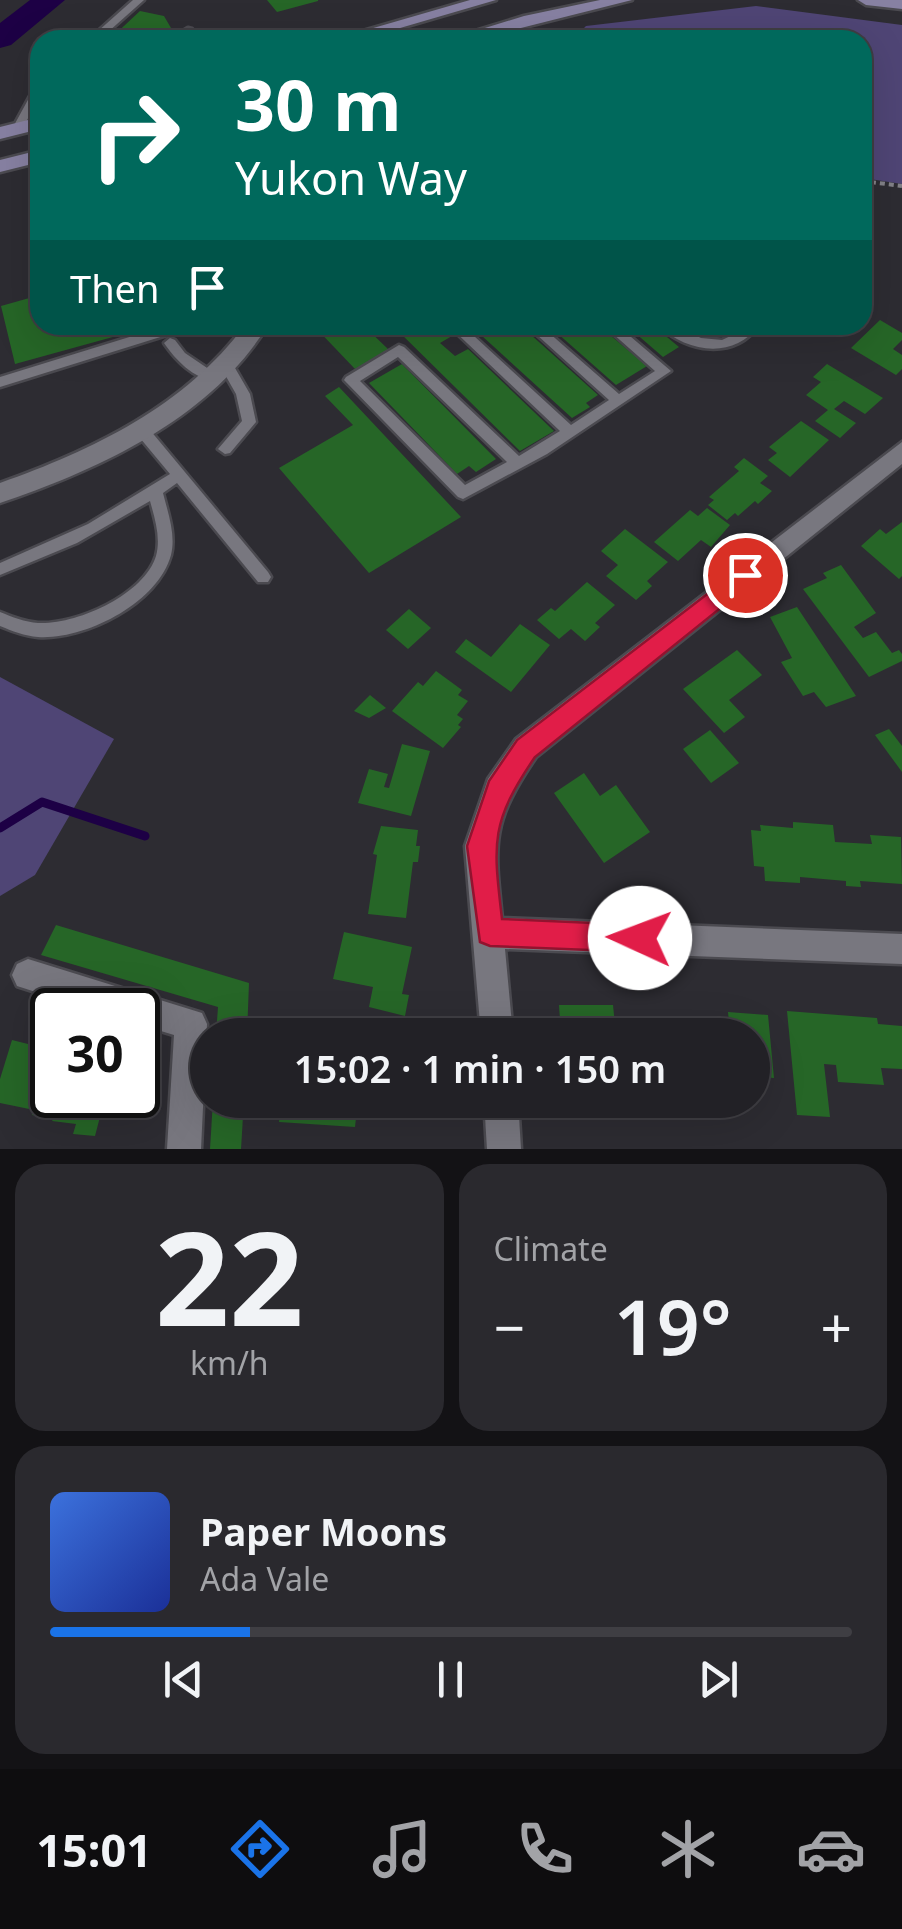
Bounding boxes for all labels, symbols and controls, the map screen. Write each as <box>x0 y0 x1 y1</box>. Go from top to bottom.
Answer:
text: 30 m <box>235 56 402 152</box>
icon: right <box>70 70 200 200</box>
text: Yukon Way <box>235 147 467 208</box>
icon: arrive <box>180 260 235 315</box>
text: Then <box>70 262 160 314</box>
pin <box>703 533 788 618</box>
icon: arrive <box>718 548 773 603</box>
position arrow <box>588 886 692 990</box>
speed limit sign: 30 <box>30 988 160 1118</box>
text: 15:02 · 1 min · 150 m <box>294 1042 666 1094</box>
text: 22 <box>155 1187 304 1364</box>
text: Climate <box>494 1227 608 1270</box>
text: 19° <box>614 1275 732 1377</box>
text: − <box>494 1289 525 1364</box>
text: + <box>821 1289 852 1364</box>
text: km/h <box>190 1341 269 1384</box>
text: Paper Moons <box>200 1505 447 1557</box>
text: Ada Vale <box>200 1557 329 1600</box>
icon: previous <box>156 1652 211 1707</box>
icon: pause <box>423 1652 478 1707</box>
icon: next <box>691 1652 746 1707</box>
icon: directions <box>225 1814 295 1884</box>
icon: music <box>367 1814 437 1884</box>
icon: phone <box>510 1814 580 1884</box>
icon: climate <box>653 1814 723 1884</box>
icon: car <box>796 1814 866 1884</box>
text: 15:01 <box>36 1819 152 1880</box>

